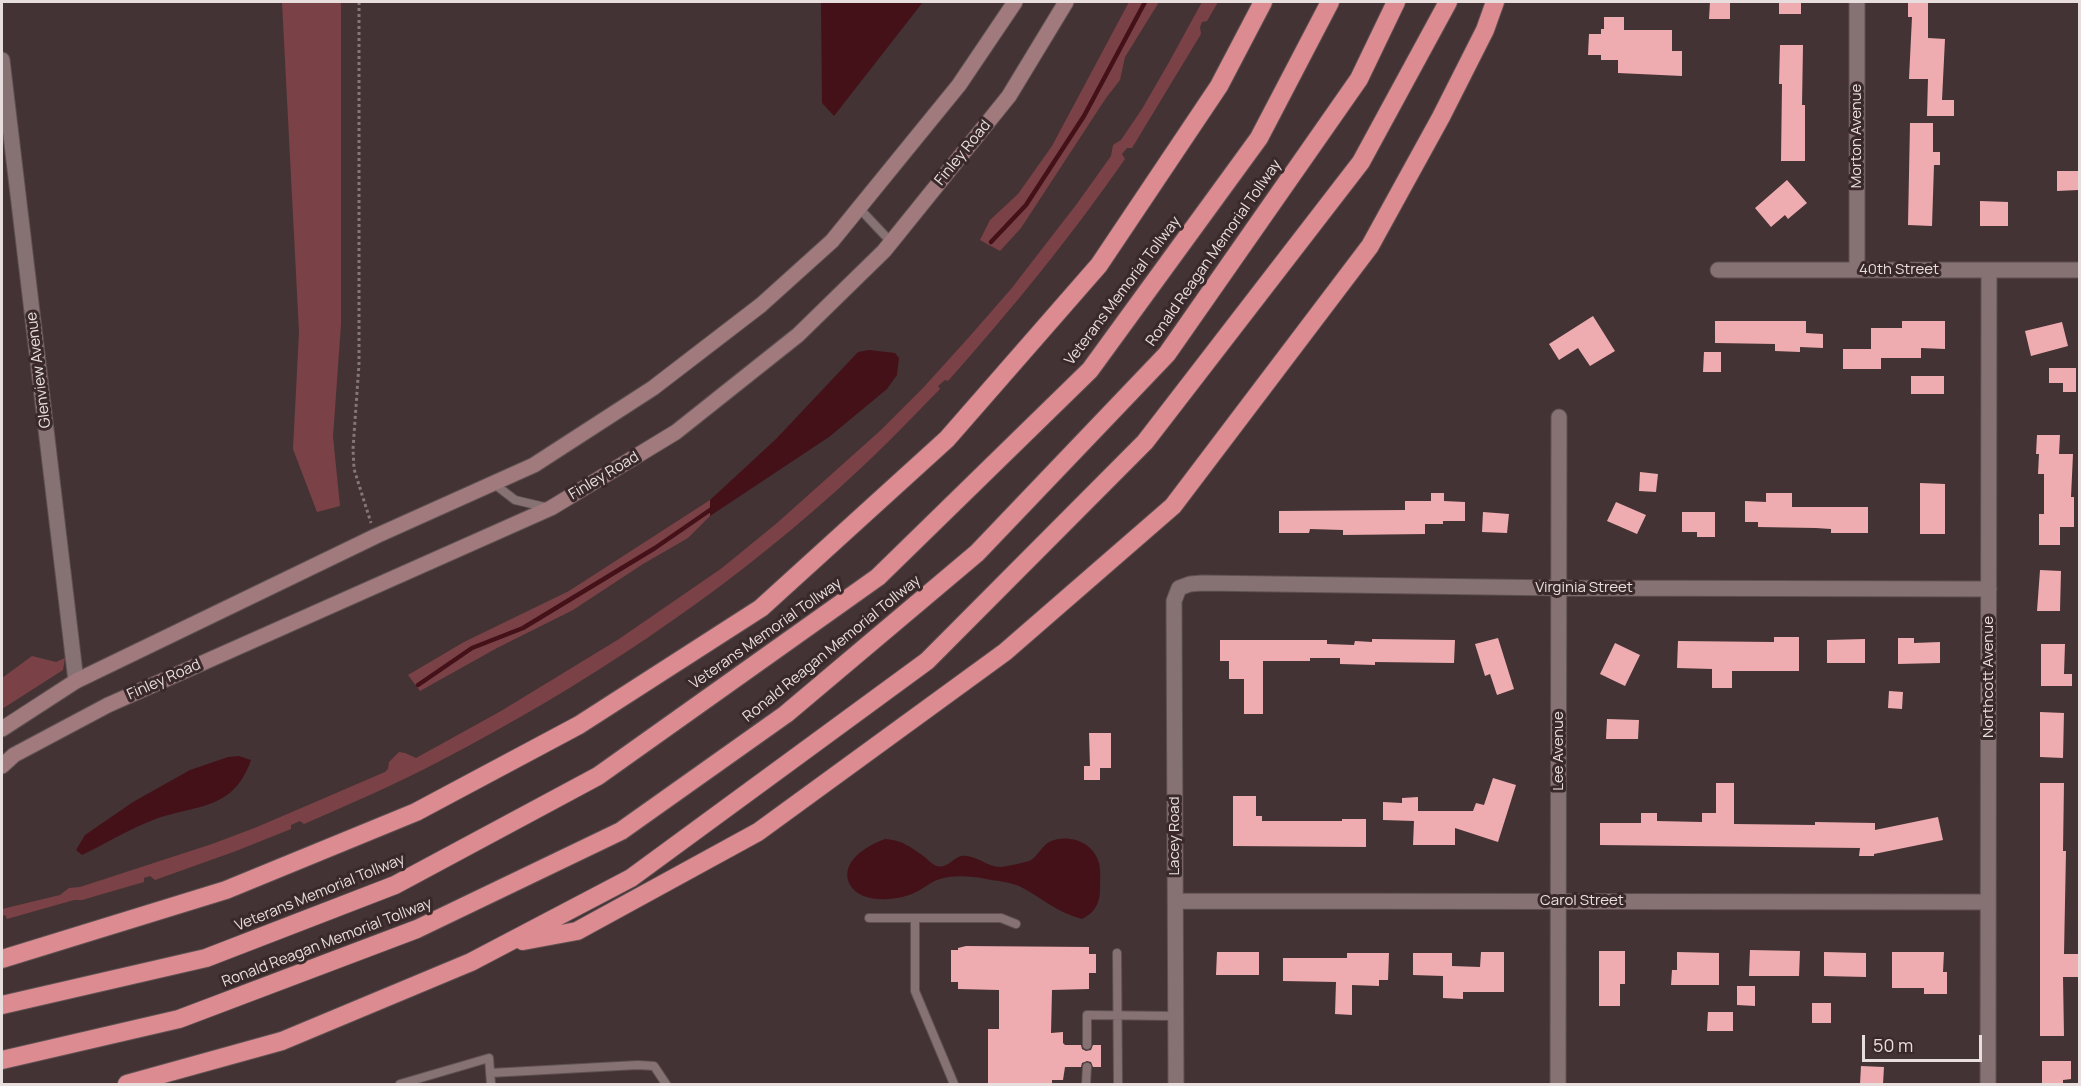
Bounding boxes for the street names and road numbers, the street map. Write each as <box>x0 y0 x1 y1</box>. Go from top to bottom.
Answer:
street label: Morton Avenue <box>1848 84 1866 188</box>
street label: Finley Road <box>931 117 995 189</box>
street label: Ronald Reagan Memorial Tollway <box>1143 156 1285 350</box>
street label: Veterans Memorial Tollway <box>1061 213 1185 369</box>
street label: 40th Street <box>1859 261 1939 279</box>
street label: Glenview Avenue <box>23 311 55 429</box>
street label: Finley Road <box>566 448 642 504</box>
street label: Ronald Reagan Memorial Tollway <box>740 572 924 726</box>
street label: Veterans Memorial Tollway <box>686 575 846 693</box>
street label: Virginia Street <box>1535 579 1633 597</box>
street label: Northcott Avenue <box>1980 616 1998 738</box>
street label: Finley Road <box>124 656 204 704</box>
street label: Lee Avenue <box>1550 711 1568 791</box>
street label: Lacey Road <box>1166 796 1184 876</box>
street label: Veterans Memorial Tollway <box>232 851 408 935</box>
street label: Carol Street <box>1540 892 1624 910</box>
street label: Ronald Reagan Memorial Tollway <box>219 895 435 991</box>

